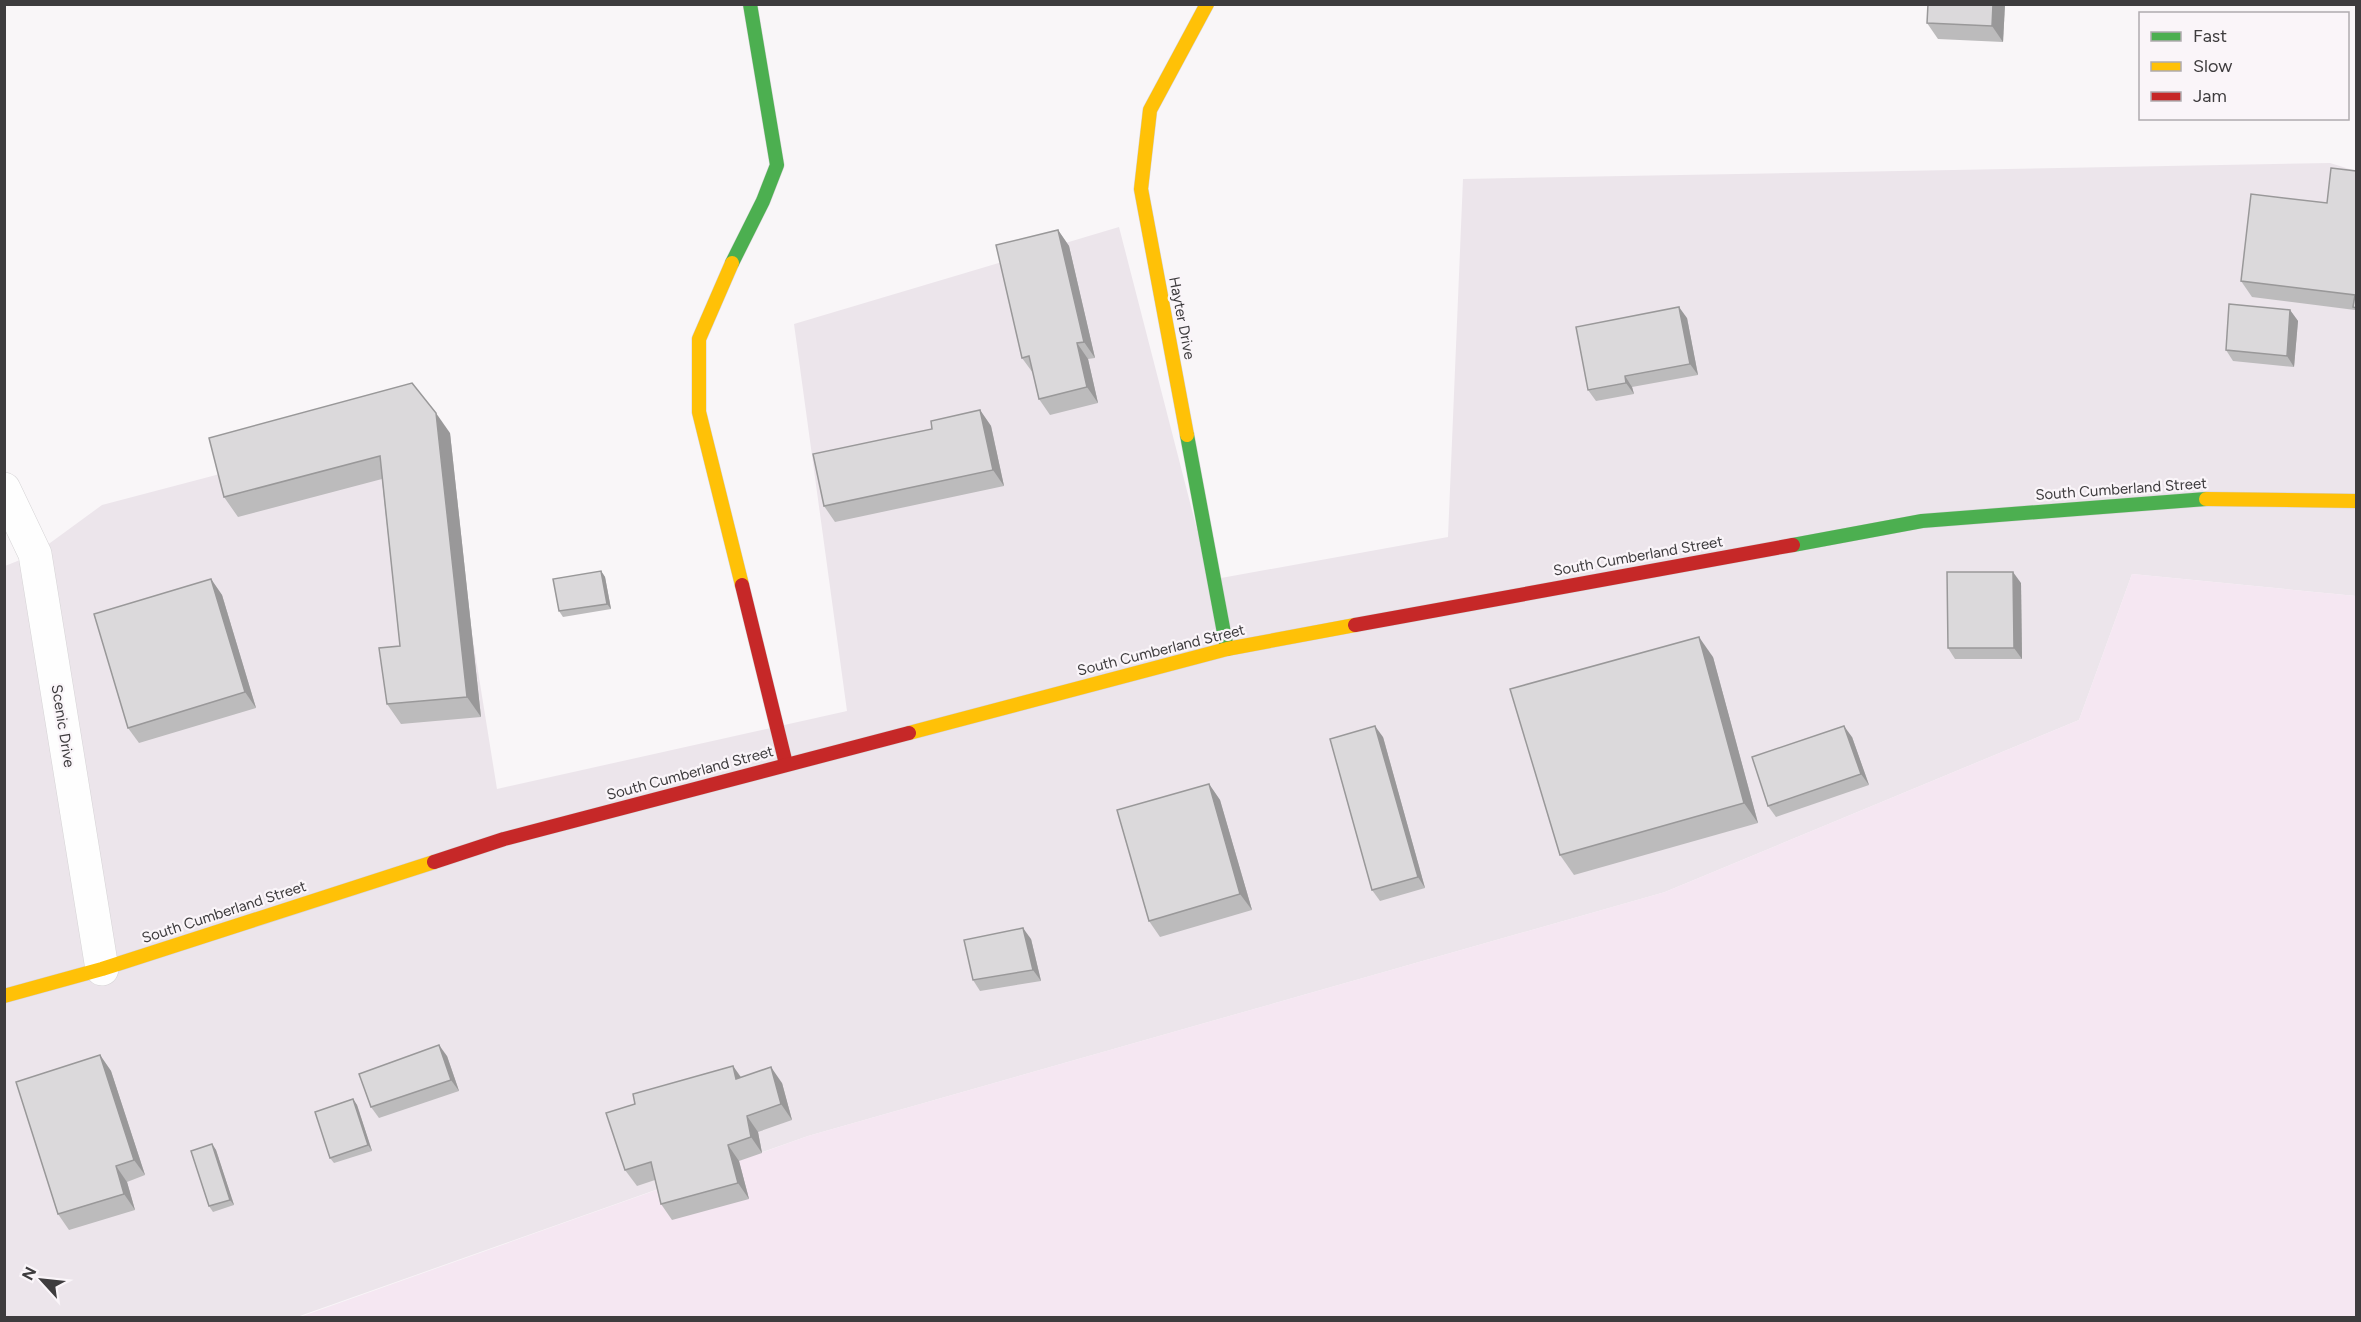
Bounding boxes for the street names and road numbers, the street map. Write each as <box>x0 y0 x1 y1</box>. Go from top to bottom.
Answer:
street label: Hayter Drive <box>1165 275 1199 361</box>
street label: South Cumberland Street <box>2035 474 2208 504</box>
street label: South Cumberland Street <box>1552 532 1725 580</box>
street label: South Cumberland Street <box>1075 620 1247 680</box>
street label: Scenic Drive <box>48 683 78 769</box>
street label: South Cumberland Street <box>605 742 776 804</box>
street label: South Cumberland Street <box>140 877 309 947</box>

